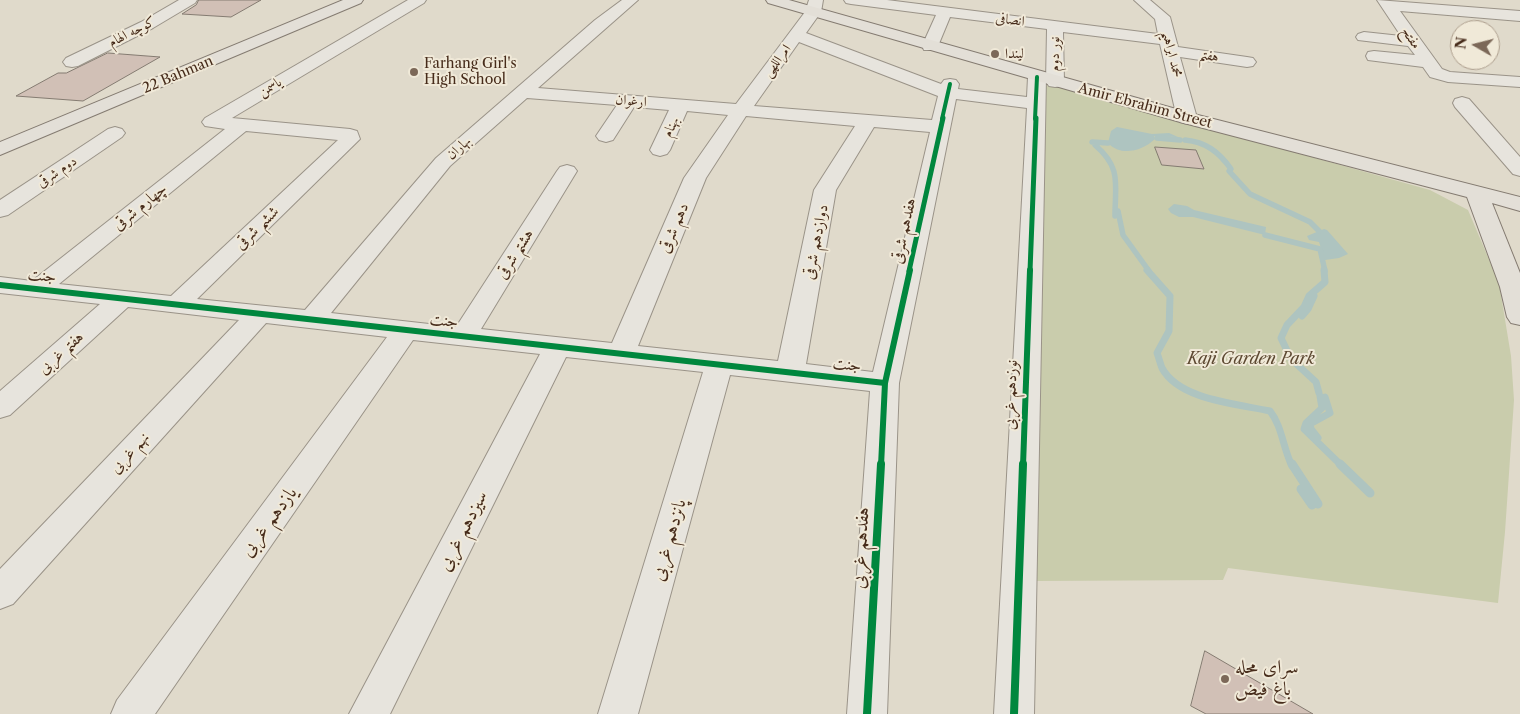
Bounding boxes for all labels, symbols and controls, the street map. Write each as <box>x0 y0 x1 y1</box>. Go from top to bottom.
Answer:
street label: انصافی <box>995 10 1025 30</box>
street label: کوچه الهام <box>106 13 158 51</box>
north arrow <box>1450 20 1500 70</box>
street label: مفتح <box>1397 24 1425 52</box>
street label: محمد ابراهیم <box>1158 29 1186 79</box>
street label: نور دوم <box>1047 36 1063 72</box>
text: N <box>1451 36 1471 50</box>
street label: امراللهی <box>759 41 795 81</box>
place label: لیندا <box>1005 46 1024 62</box>
street label: هفتم <box>1198 46 1220 66</box>
marker: لیندا <box>989 48 1001 60</box>
street label: 22 Bahman <box>140 53 216 97</box>
place label: Farhang Girl's High School <box>424 56 517 88</box>
marker: Farhang Girl's High School <box>408 66 420 78</box>
street label: یاسمن <box>255 74 285 100</box>
street label: Amir Ebrahim Street <box>1076 80 1214 132</box>
street label: ارغوان <box>615 91 647 111</box>
street label: بهنام <box>659 114 683 140</box>
street label: بهاران <box>443 133 475 163</box>
street label: دوم شرقی <box>34 153 80 191</box>
street label: چهارم شرقی <box>109 179 171 235</box>
street label: هفدهم شرقی <box>888 197 920 265</box>
street label: دهم شرقی <box>655 200 693 256</box>
street label: ششم شرقی <box>231 202 283 254</box>
street label: دوازدهم شرقی <box>799 203 833 281</box>
street label: هشتم شرقی <box>492 225 538 283</box>
street label: جنت <box>27 265 57 287</box>
street label: جنت <box>429 310 459 332</box>
street label: هفتم غربی <box>34 328 88 378</box>
park label: Kaji Garden Park <box>1187 349 1315 369</box>
street label: جنت <box>832 354 862 376</box>
street label: نوزدهم غربی <box>1000 360 1022 430</box>
street label: نهم غربی <box>106 428 154 478</box>
street label: یازدهم غربی <box>236 482 302 562</box>
street label: سیزدهم غربی <box>433 487 493 575</box>
street label: پانزدهم غربی <box>646 496 692 584</box>
street label: هفدهم غربی <box>847 506 875 590</box>
place label: سرای محله باغ فیض <box>1235 657 1298 701</box>
marker: سرای محله باغ فیض <box>1219 673 1231 685</box>

